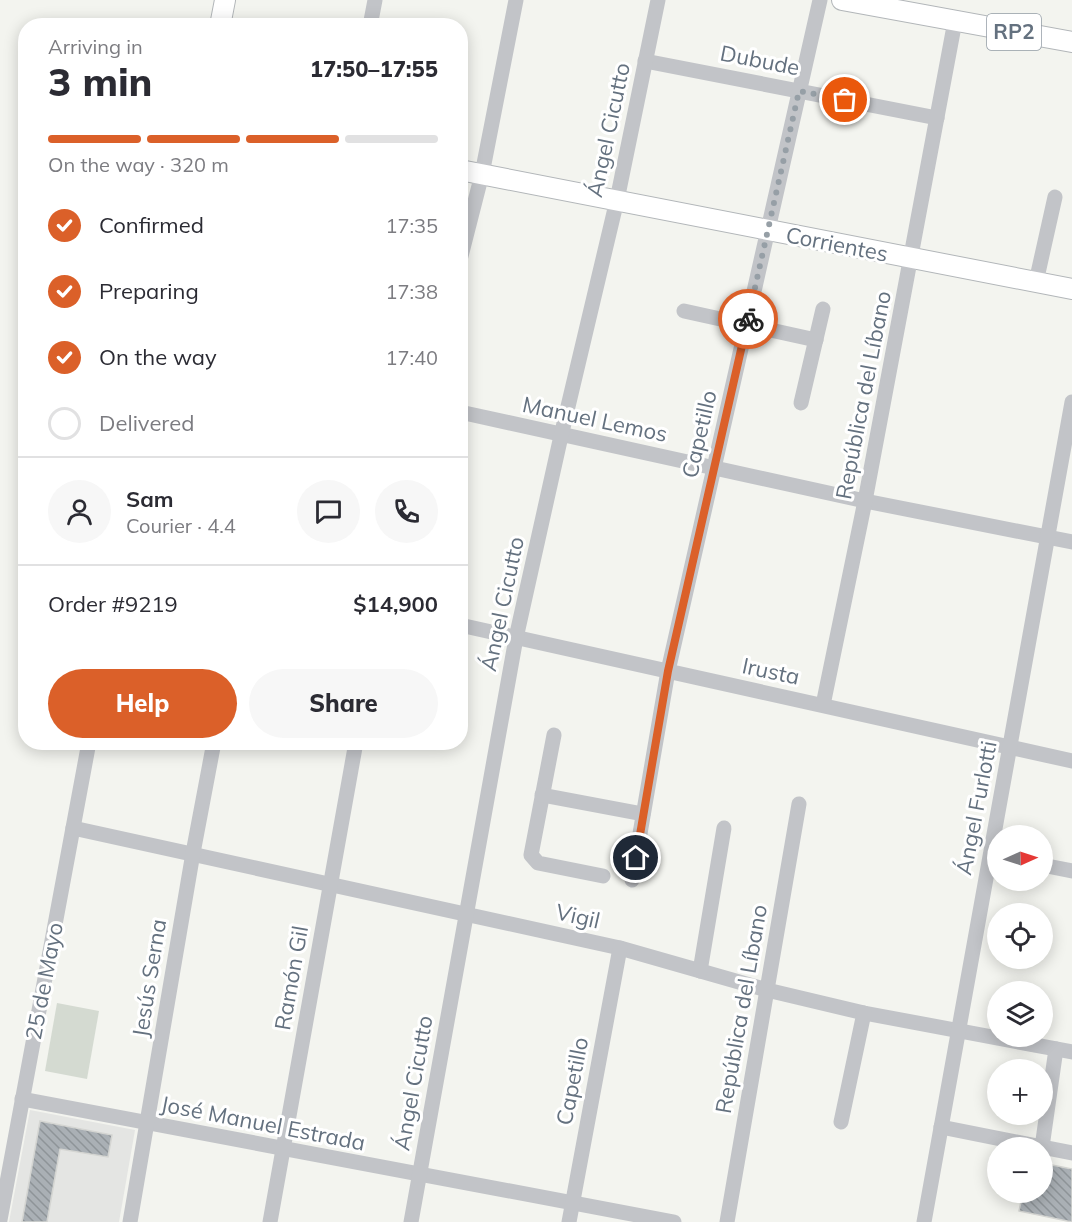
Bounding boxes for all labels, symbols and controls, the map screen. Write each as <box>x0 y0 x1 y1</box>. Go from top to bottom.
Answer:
road number: RP2 <box>987 14 1041 50</box>
text: Arriving in <box>48 34 143 59</box>
street label: Dubude <box>718 39 802 81</box>
text: 17:50–17:55 <box>310 55 438 83</box>
text: 3 min <box>48 57 153 106</box>
street label: Ángel Cicutto <box>580 60 636 200</box>
pin <box>819 74 870 125</box>
icon: bag <box>828 83 861 116</box>
text: On the way · 320 m <box>48 152 229 177</box>
icon: check <box>48 209 81 242</box>
text: Confirmed <box>99 211 204 239</box>
text: 17:35 <box>385 213 438 238</box>
street label: Corrientes <box>784 220 890 268</box>
icon: check <box>48 275 81 308</box>
text: Preparing <box>99 277 199 305</box>
text: 17:38 <box>385 279 438 304</box>
street label: República del Líbano <box>829 288 897 502</box>
courier <box>718 289 778 349</box>
icon: bike <box>732 303 765 336</box>
icon: check <box>48 341 81 374</box>
text: On the way <box>99 343 217 371</box>
text: 17:40 <box>385 345 438 370</box>
street label: Capetillo <box>675 387 723 481</box>
street label: Manuel Lemos <box>520 390 670 448</box>
text: Delivered <box>99 409 194 437</box>
button: person <box>48 480 111 543</box>
button: chat <box>297 480 360 543</box>
button: phone <box>375 480 438 543</box>
text: Sam <box>126 485 174 513</box>
text: Courier · 4.4 <box>126 513 236 538</box>
street label: Ángel Cicutto <box>474 534 530 674</box>
text: Order #9219 <box>48 590 178 618</box>
text: $14,900 <box>353 590 438 618</box>
street label: Irusta <box>740 651 802 691</box>
button: Help <box>48 669 237 738</box>
button: Share <box>249 669 438 738</box>
street label: Ángel Furlotti <box>949 739 1003 877</box>
north arrow <box>987 825 1053 891</box>
map controls <box>987 825 1053 1203</box>
pin <box>610 832 661 883</box>
icon: home <box>619 841 652 874</box>
street label: Vigil <box>553 897 603 935</box>
street label: República del Líbano <box>709 902 773 1116</box>
button: locate <box>987 903 1053 969</box>
street label: Jesús Serna <box>126 917 172 1039</box>
street label: 25 de Mayo <box>19 920 69 1042</box>
street label: Ramón Gil <box>268 924 314 1032</box>
button: layers <box>987 981 1053 1047</box>
street label: Ángel Cicutto <box>387 1013 439 1153</box>
street label: Capetillo <box>550 1035 594 1127</box>
button: + <box>987 1059 1053 1125</box>
street label: José Manuel Estrada <box>158 1089 368 1157</box>
button: − <box>987 1137 1053 1203</box>

